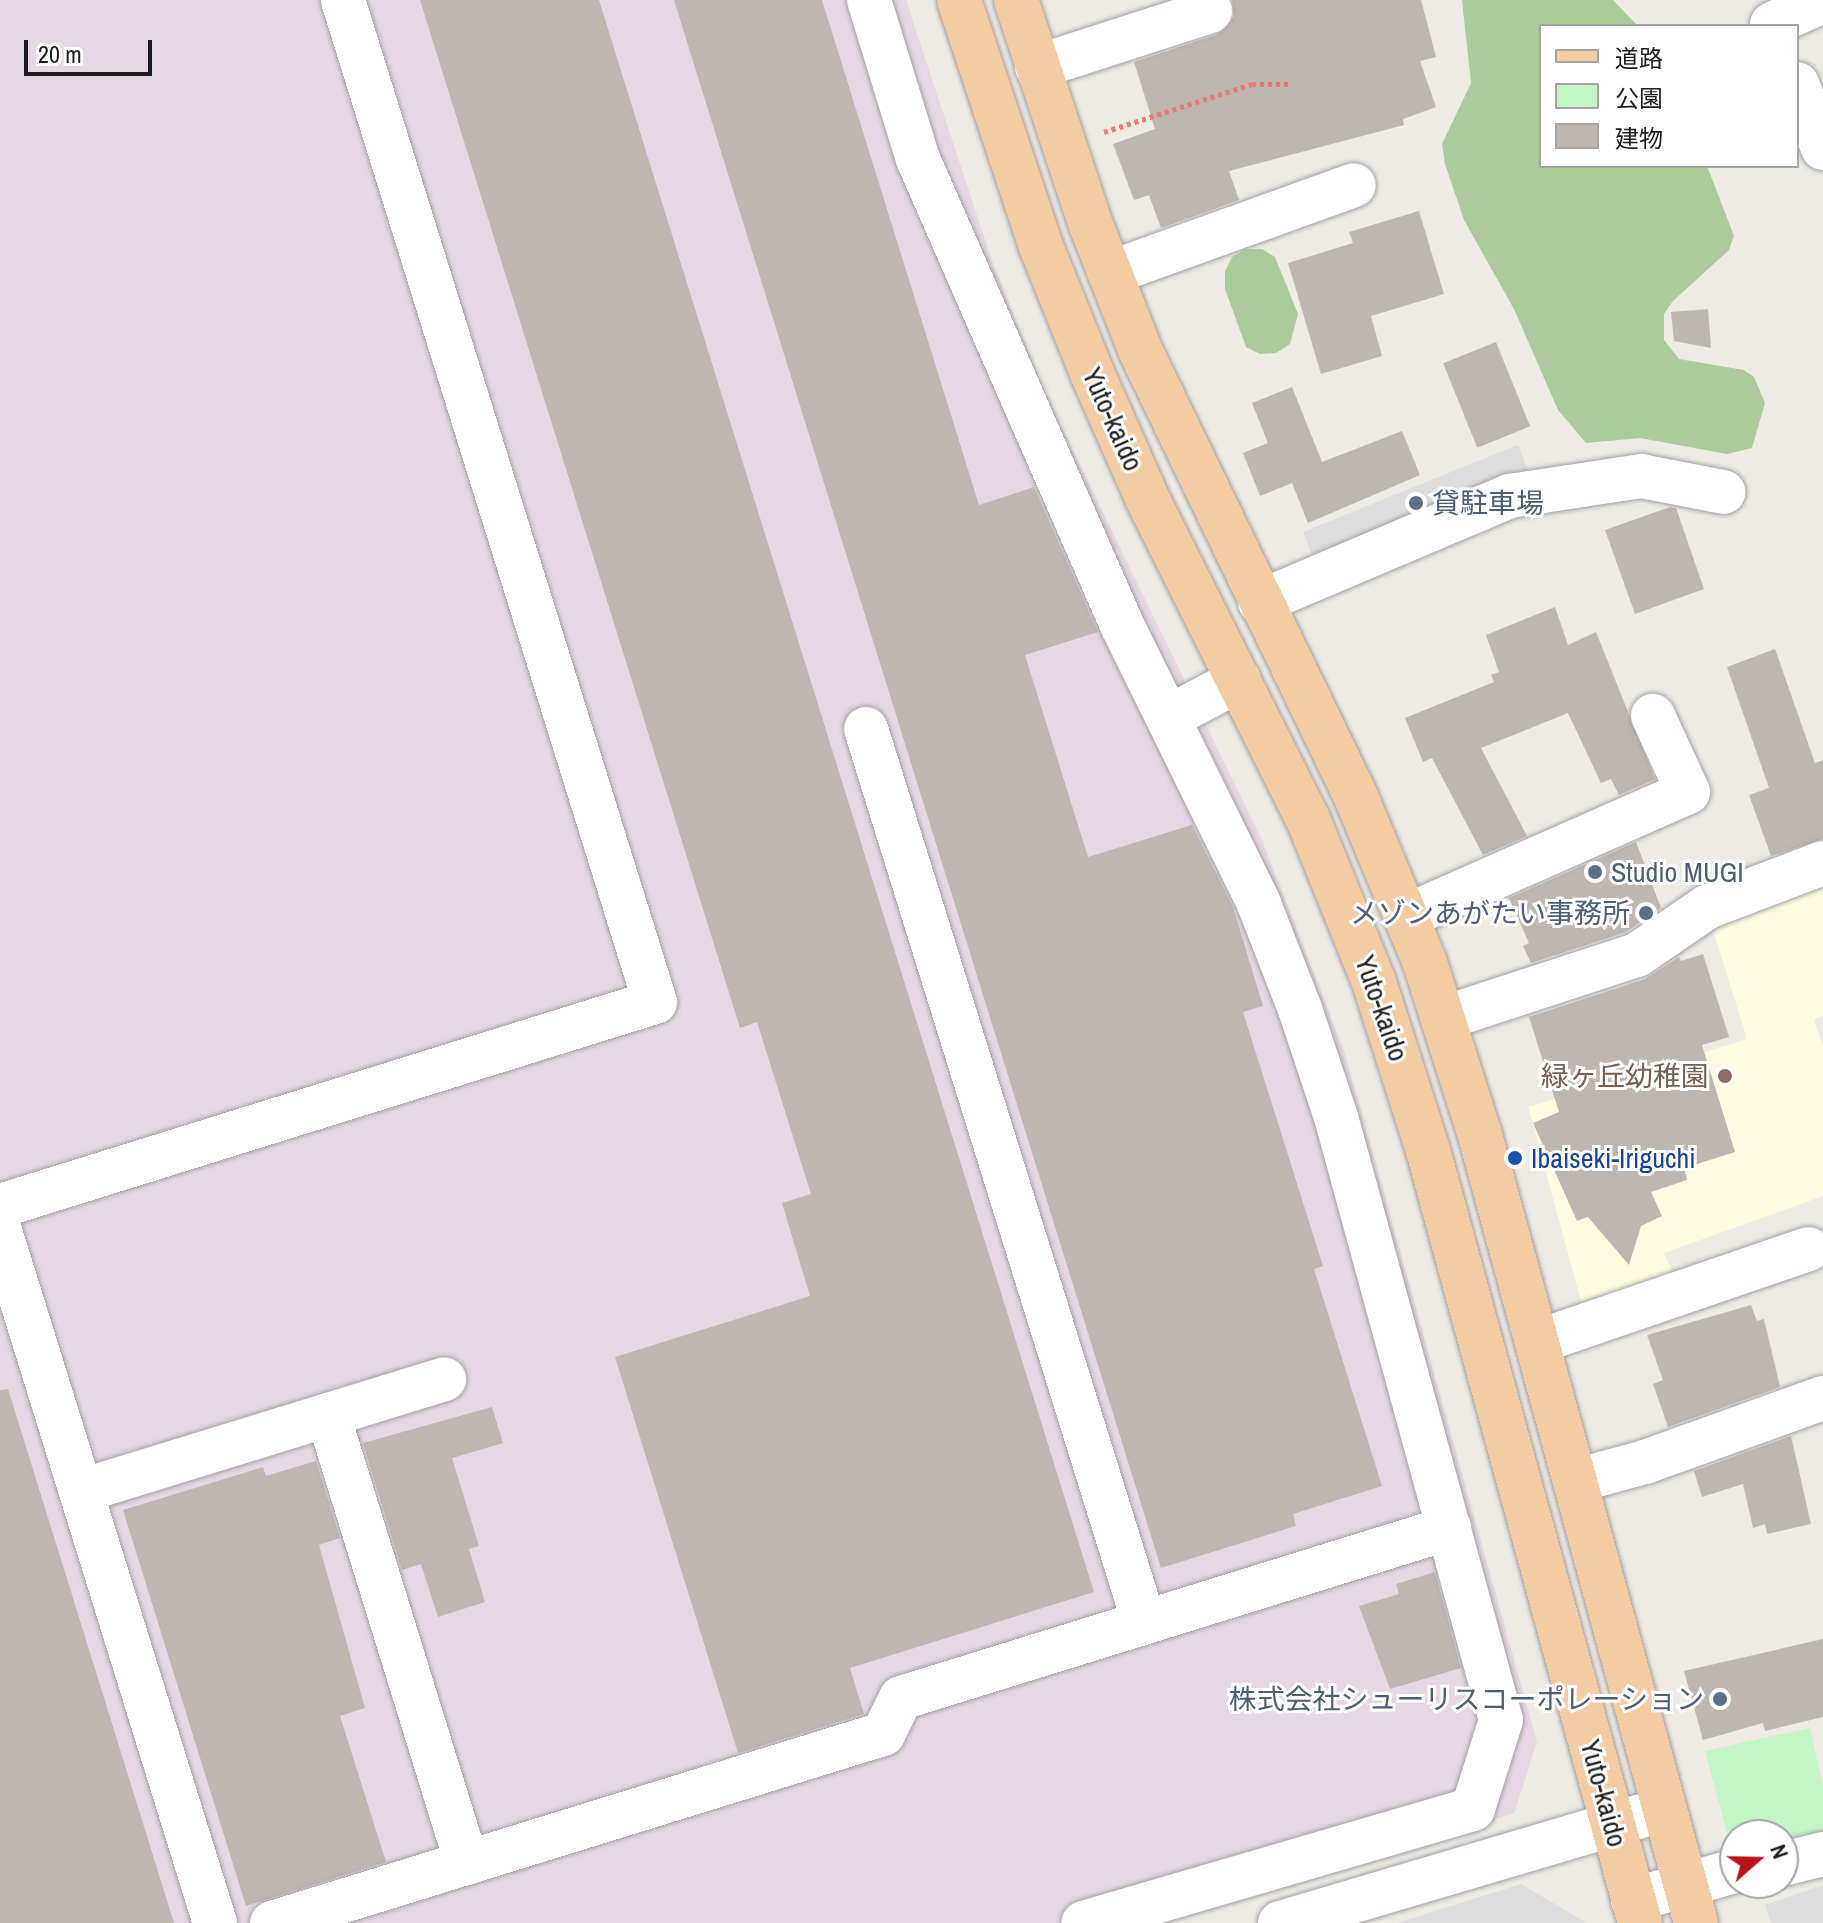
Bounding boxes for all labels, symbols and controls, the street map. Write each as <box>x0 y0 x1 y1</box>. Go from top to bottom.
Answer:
scale bar <box>28 24 156 74</box>
legend <box>1539 24 1799 168</box>
text: 20 m <box>38 38 82 70</box>
text: 道路 <box>1615 42 1663 74</box>
text: 公園 <box>1615 82 1663 114</box>
text: 建物 <box>1615 122 1663 154</box>
street label: Yuto-kaido <box>1075 362 1151 476</box>
place label: 貸駐車場 <box>1432 486 1544 520</box>
marker: 貸駐車場 <box>1407 494 1425 512</box>
place label: Studio MUGI <box>1611 855 1744 889</box>
marker: Studio MUGI <box>1586 863 1604 881</box>
place label: メゾンあがたい事務所 <box>1350 896 1630 930</box>
marker: メゾンあがたい事務所 <box>1637 904 1655 922</box>
street label: Yuto-kaido <box>1348 951 1416 1065</box>
place label: 緑ヶ丘幼稚園 <box>1541 1059 1709 1093</box>
marker: 緑ヶ丘幼稚園 <box>1716 1067 1734 1085</box>
place label: Ibaiseki-Iriguchi <box>1531 1141 1696 1175</box>
marker: Ibaiseki-Iriguchi <box>1506 1149 1524 1167</box>
place label: 株式会社シューリスコーポレーション <box>1228 1682 1704 1716</box>
marker: 株式会社シューリスコーポレーション <box>1711 1690 1729 1708</box>
street label: Yuto-kaido <box>1574 1736 1634 1850</box>
north arrow <box>1719 1819 1799 1899</box>
text: N <box>1763 1840 1796 1863</box>

